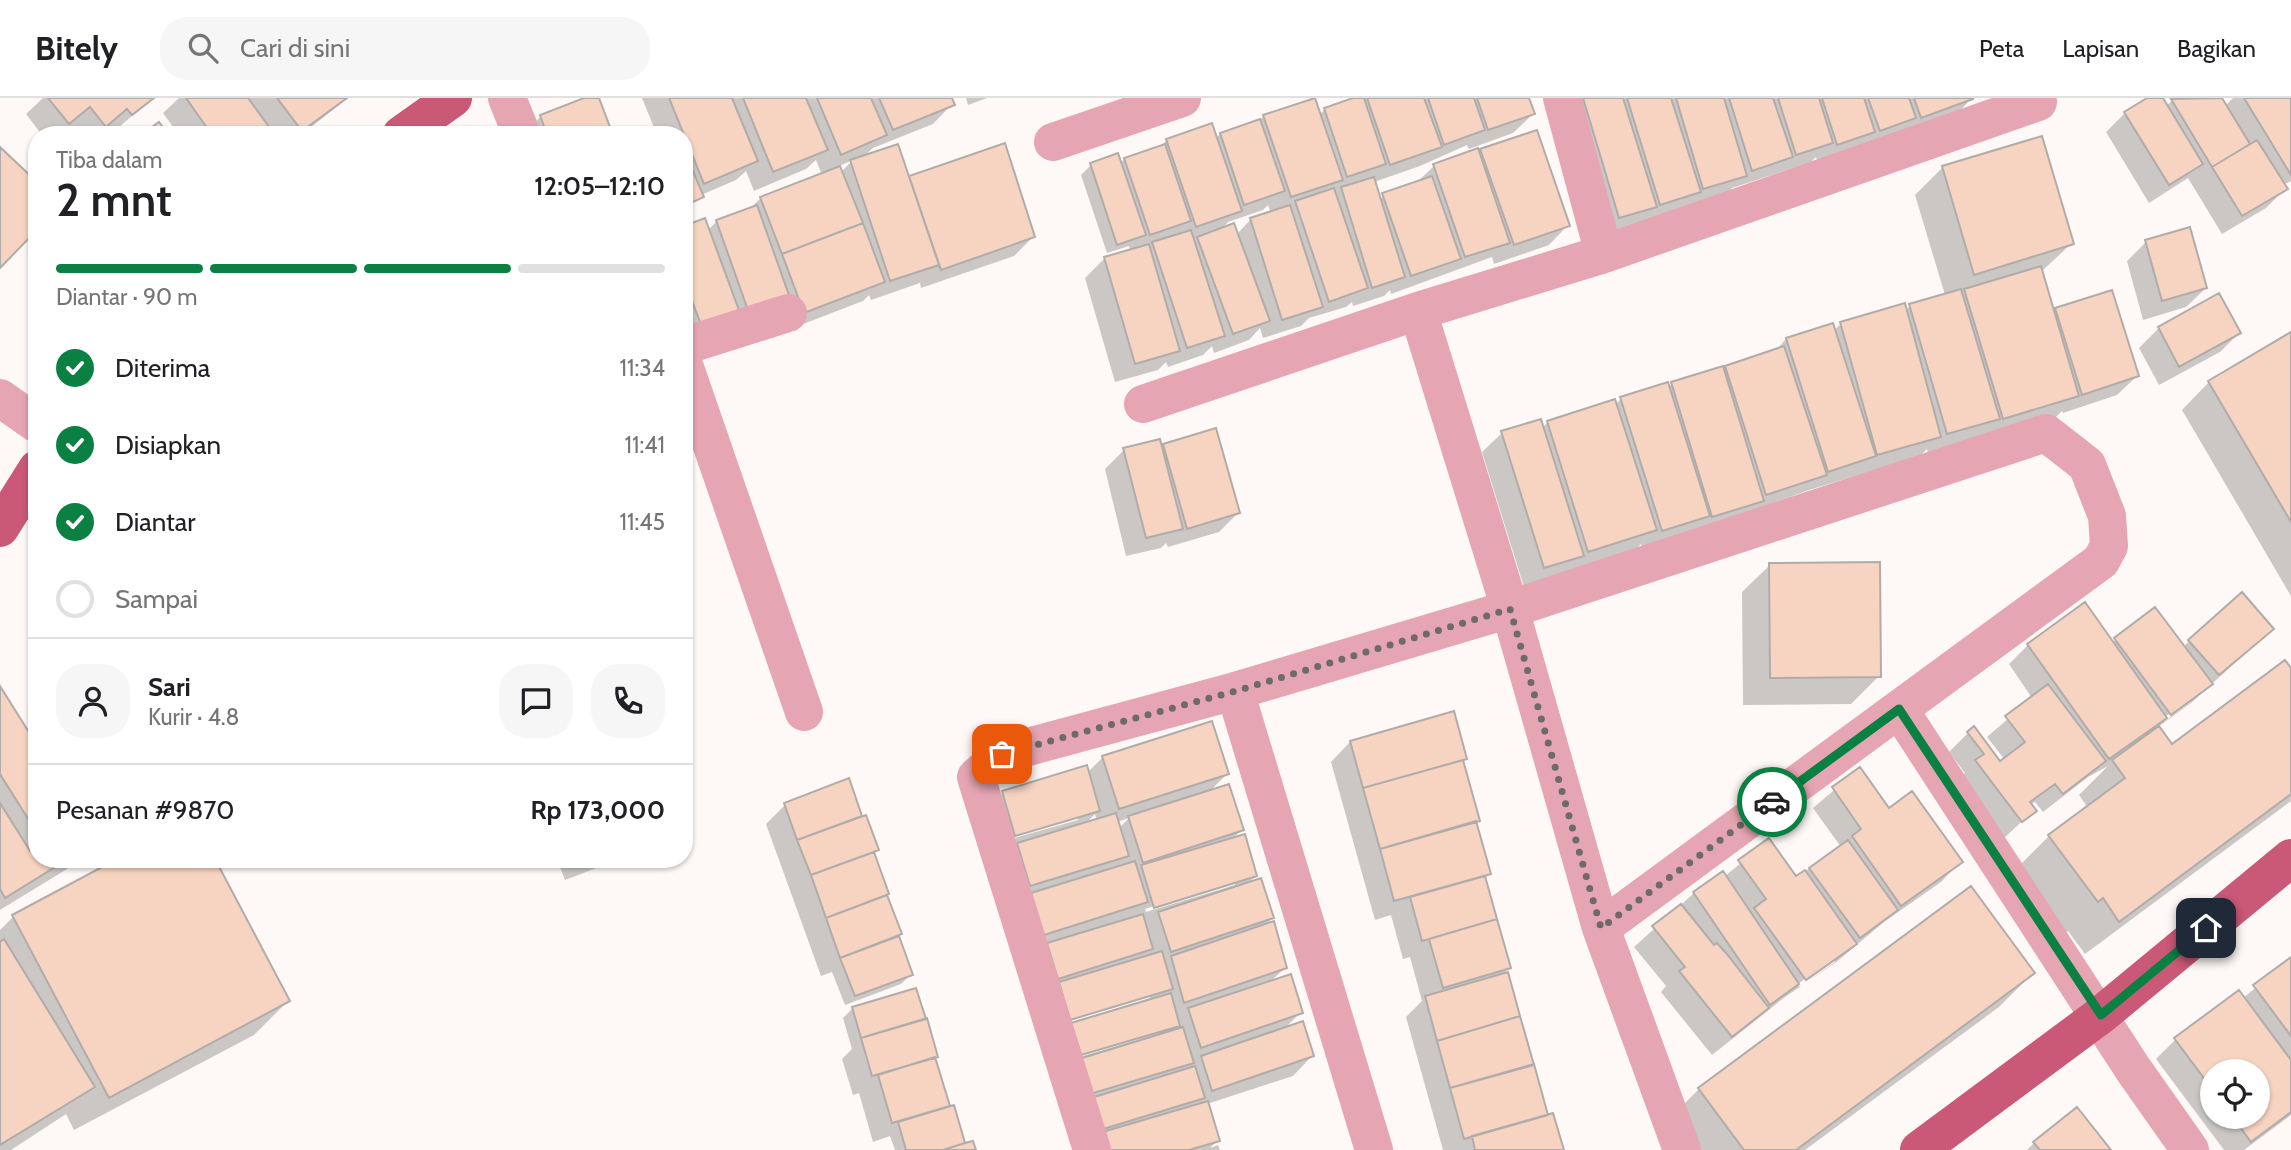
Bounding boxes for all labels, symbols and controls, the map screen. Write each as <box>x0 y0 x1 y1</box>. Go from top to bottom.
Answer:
search box <box>160 17 650 80</box>
text: Bitely <box>35 28 118 68</box>
icon: search <box>184 29 222 67</box>
text: Cari di sini <box>240 32 350 64</box>
text: Peta <box>1979 34 2024 63</box>
text: Lapisan <box>2062 34 2139 63</box>
text: Bagikan <box>2177 34 2256 63</box>
text: Tiba dalam <box>56 146 162 174</box>
text: 12:05–12:10 <box>534 170 665 202</box>
text: 2 mnt <box>56 172 172 228</box>
text: Diantar · 90 m <box>56 283 198 311</box>
icon: check <box>56 349 94 387</box>
text: Diterima <box>115 352 210 384</box>
text: 11:34 <box>619 354 665 382</box>
icon: check <box>56 426 94 464</box>
text: Disiapkan <box>115 429 221 461</box>
text: 11:41 <box>624 431 665 459</box>
icon: check <box>56 503 94 541</box>
text: Diantar <box>115 506 196 538</box>
text: 11:45 <box>619 508 665 536</box>
text: Sampai <box>115 583 198 615</box>
button: person <box>56 664 130 738</box>
button: chat <box>499 664 573 738</box>
button: phone <box>591 664 665 738</box>
text: Sari <box>148 671 191 703</box>
text: Kurir · 4.8 <box>148 703 239 731</box>
pin <box>972 724 1032 784</box>
icon: bag <box>983 735 1021 773</box>
courier <box>1737 767 1807 837</box>
icon: car <box>1753 783 1791 821</box>
text: Pesanan #9870 <box>56 794 234 826</box>
text: Rp 173,000 <box>530 794 665 826</box>
pin <box>2176 898 2236 958</box>
icon: home <box>2187 909 2225 947</box>
map controls <box>2200 1059 2270 1129</box>
button: locate <box>2200 1059 2270 1129</box>

